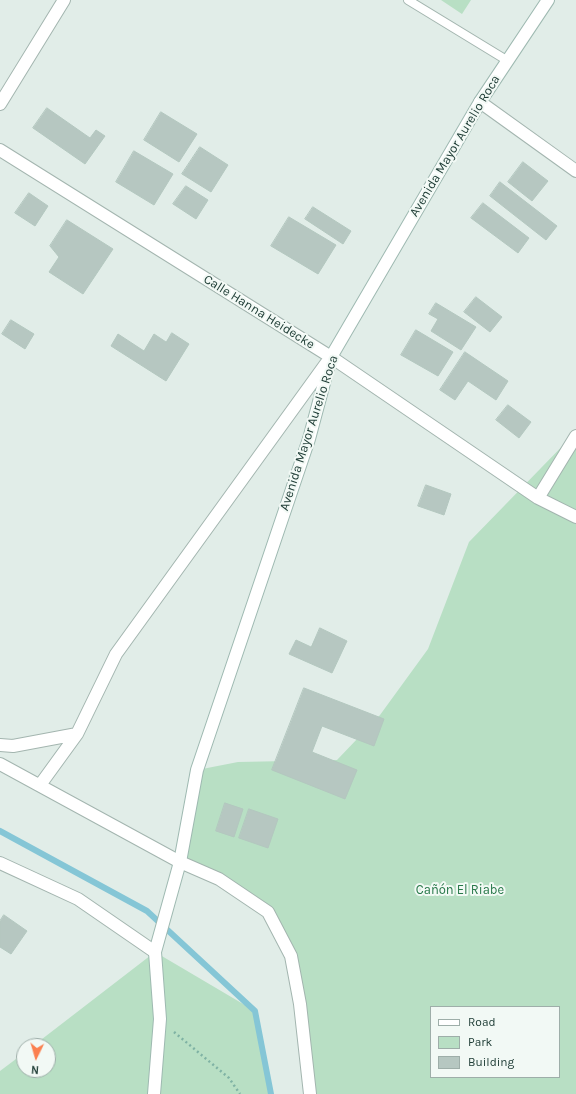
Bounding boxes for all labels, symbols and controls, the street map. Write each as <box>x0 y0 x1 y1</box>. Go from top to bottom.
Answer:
street label: Avenida Mayor Aurelio Roca <box>406 72 504 220</box>
street label: Calle Hanna Heidecke <box>200 271 318 353</box>
street label: Avenida Mayor Aurelio Roca <box>276 353 342 513</box>
park label: Cañón El Riabe <box>416 882 504 898</box>
legend <box>430 1006 560 1078</box>
text: Road <box>468 1015 496 1029</box>
text: Park <box>468 1035 492 1049</box>
north arrow <box>16 1038 56 1078</box>
text: Building <box>468 1055 514 1069</box>
text: N <box>31 1063 40 1076</box>

